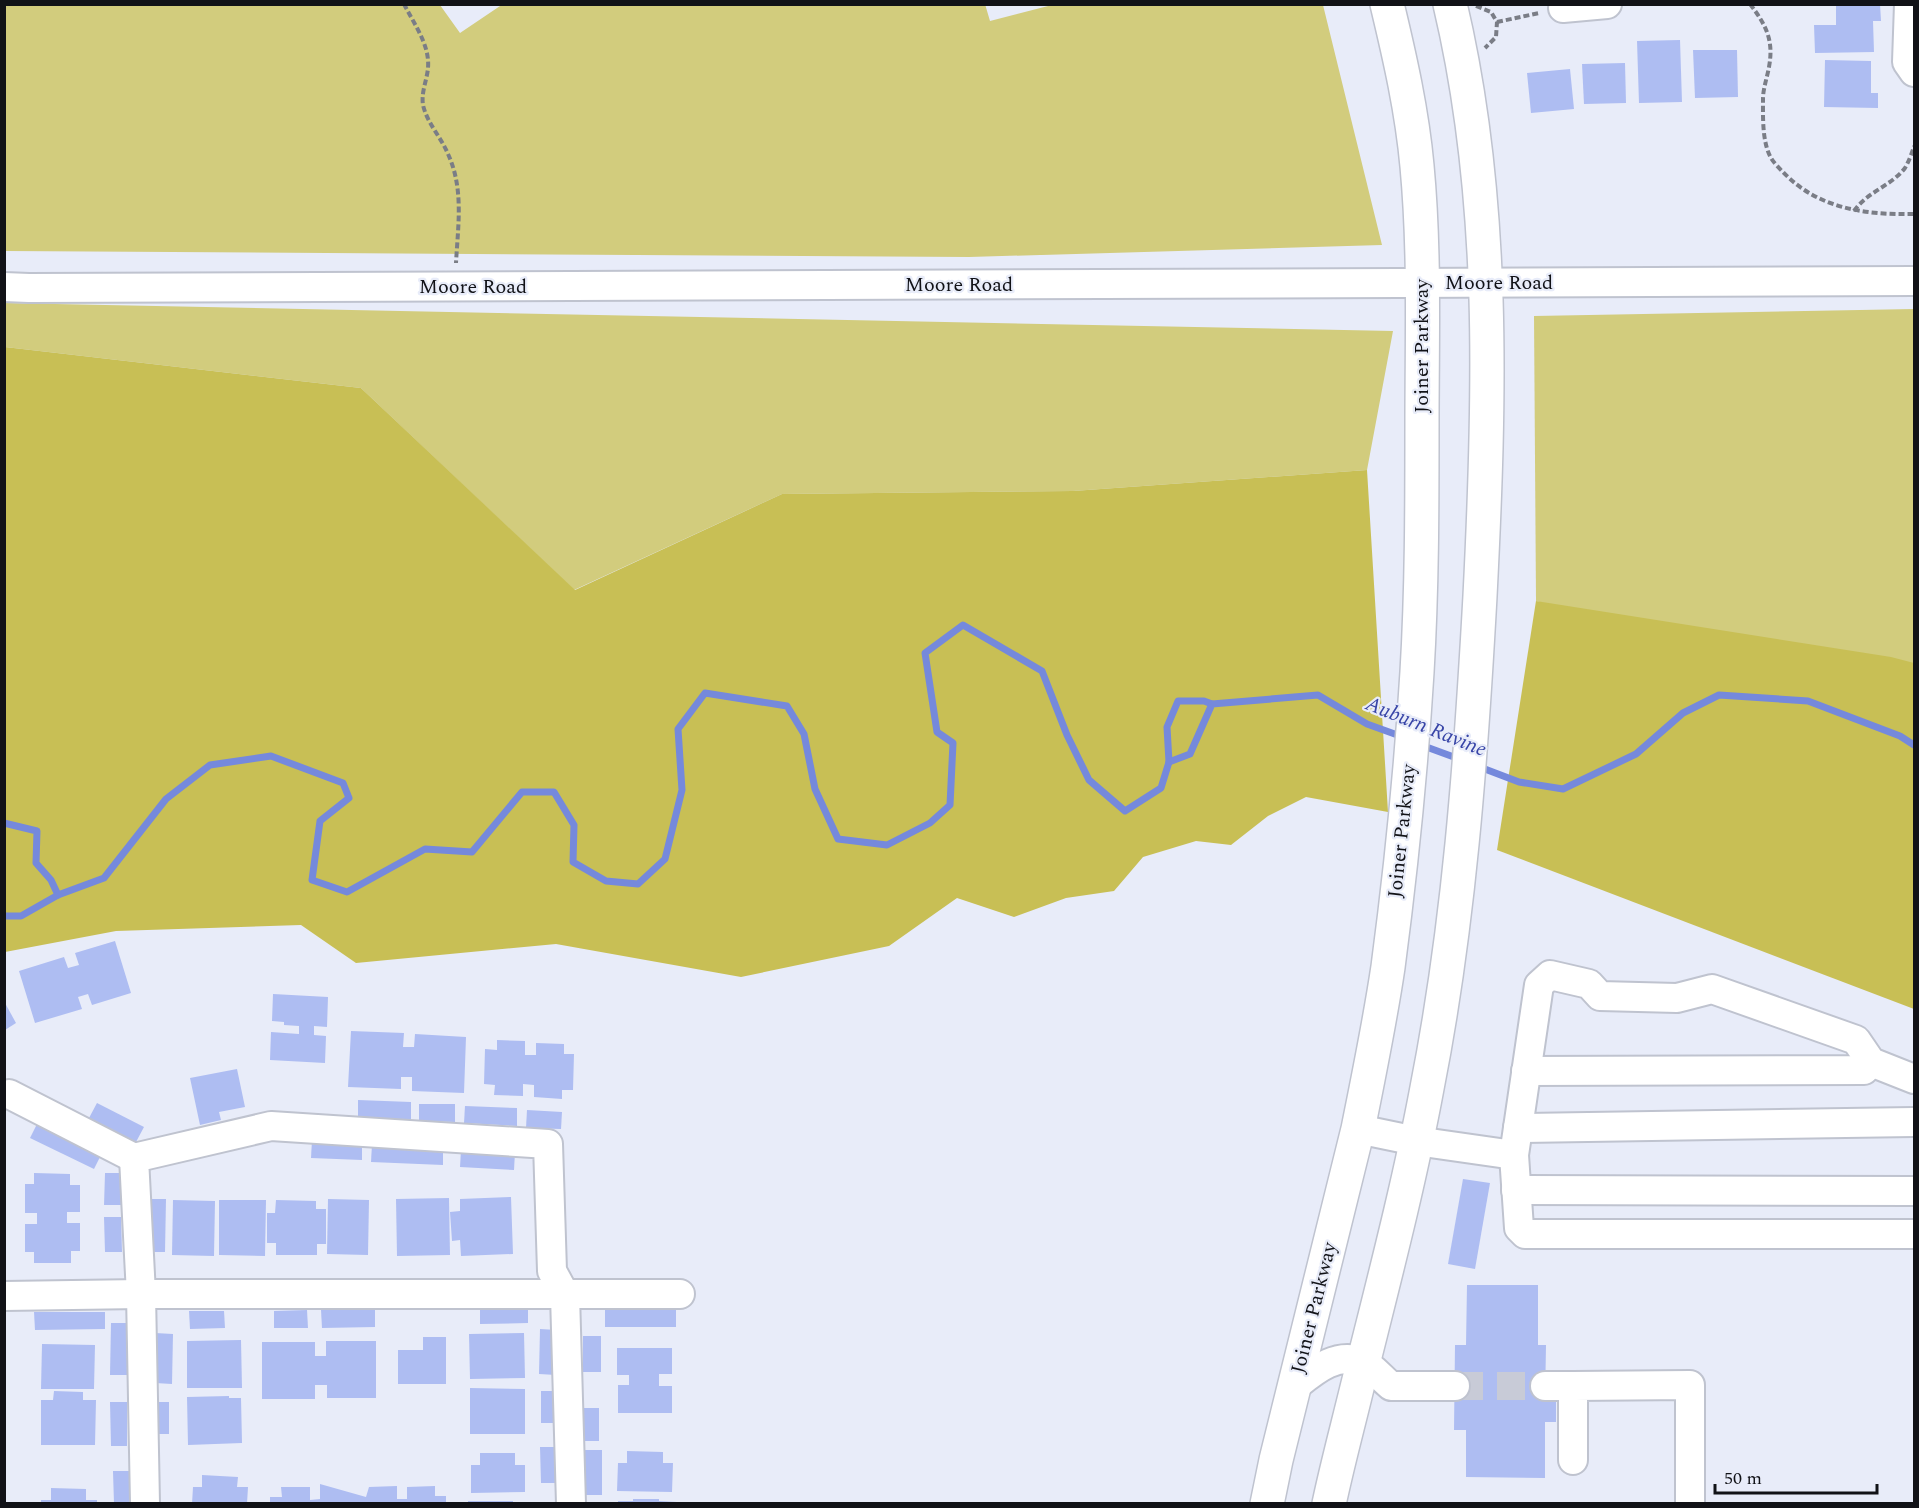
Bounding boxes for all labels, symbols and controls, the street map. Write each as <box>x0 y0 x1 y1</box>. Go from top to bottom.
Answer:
street label: Moore Road <box>1445 268 1553 298</box>
street label: Moore Road <box>905 270 1013 300</box>
street label: Moore Road <box>419 272 527 302</box>
street label: Joiner Parkway <box>1407 277 1437 413</box>
water label: Auburn Ravine <box>1360 688 1491 766</box>
street label: Joiner Parkway <box>1380 761 1424 899</box>
street label: Joiner Parkway <box>1283 1238 1345 1377</box>
scale bar <box>1715 1457 1877 1495</box>
text: 50 m <box>1724 1465 1762 1492</box>

